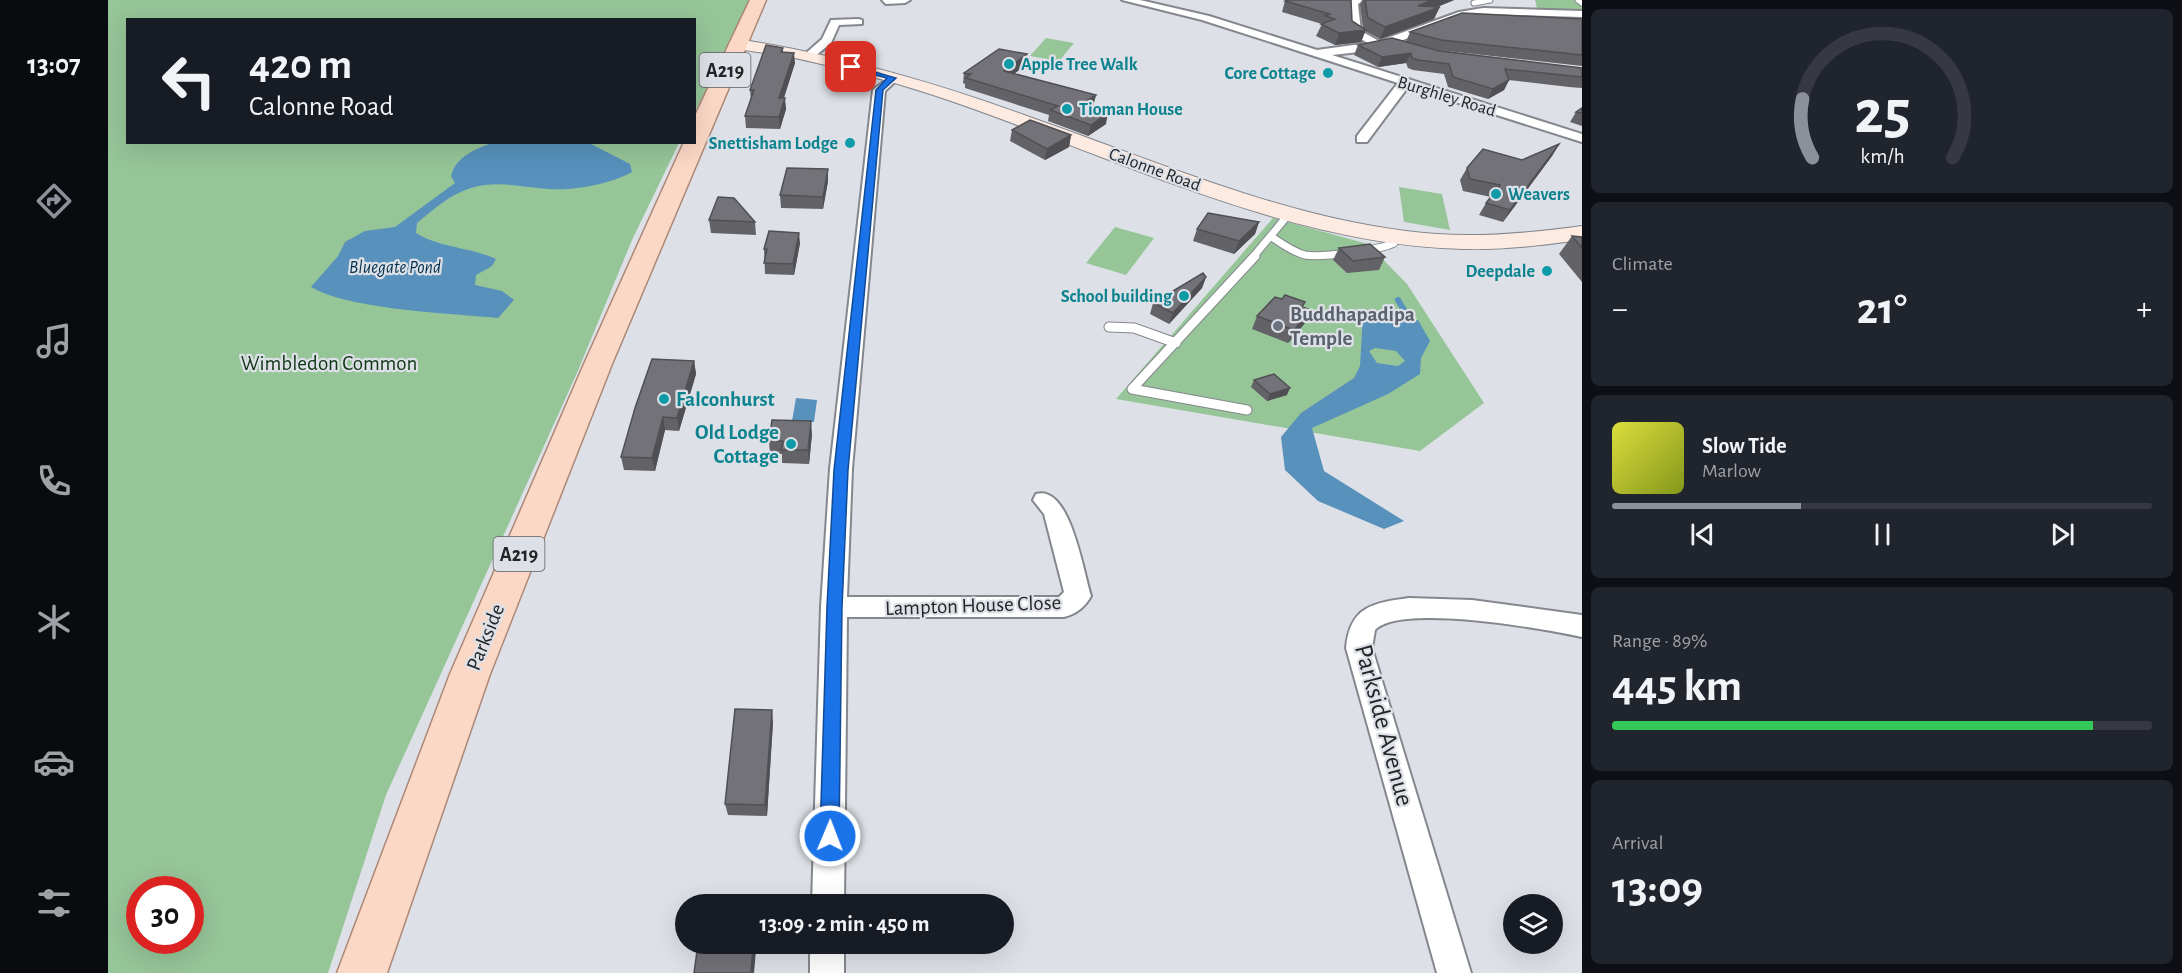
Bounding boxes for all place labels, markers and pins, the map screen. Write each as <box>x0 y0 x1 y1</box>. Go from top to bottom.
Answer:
pin <box>825 41 876 92</box>
place label: Apple Tree Walk <box>1021 56 1138 74</box>
marker: Apple Tree Walk <box>1002 57 1016 71</box>
place label: Core Cottage <box>1225 65 1316 83</box>
marker: Core Cottage <box>1321 66 1335 80</box>
place label: Tioman House <box>1079 101 1183 119</box>
marker: Tioman House <box>1060 102 1074 116</box>
place label: Snettisham Lodge <box>709 135 838 153</box>
marker: Snettisham Lodge <box>843 136 857 150</box>
place label: Weavers <box>1508 186 1570 204</box>
marker: Weavers <box>1489 187 1503 201</box>
place label: Deepdale <box>1466 263 1535 281</box>
marker: Deepdale <box>1540 264 1554 278</box>
place label: School building <box>1061 288 1173 306</box>
marker: School building <box>1177 289 1191 303</box>
place label: Buddhapadipa Temple <box>1290 304 1415 349</box>
marker: Buddhapadipa Temple <box>1271 319 1285 333</box>
place label: Falconhurst <box>676 389 775 410</box>
marker: Falconhurst <box>657 392 671 406</box>
place label: Old Lodge Cottage <box>695 422 779 467</box>
marker: Old Lodge Cottage <box>784 437 798 451</box>

